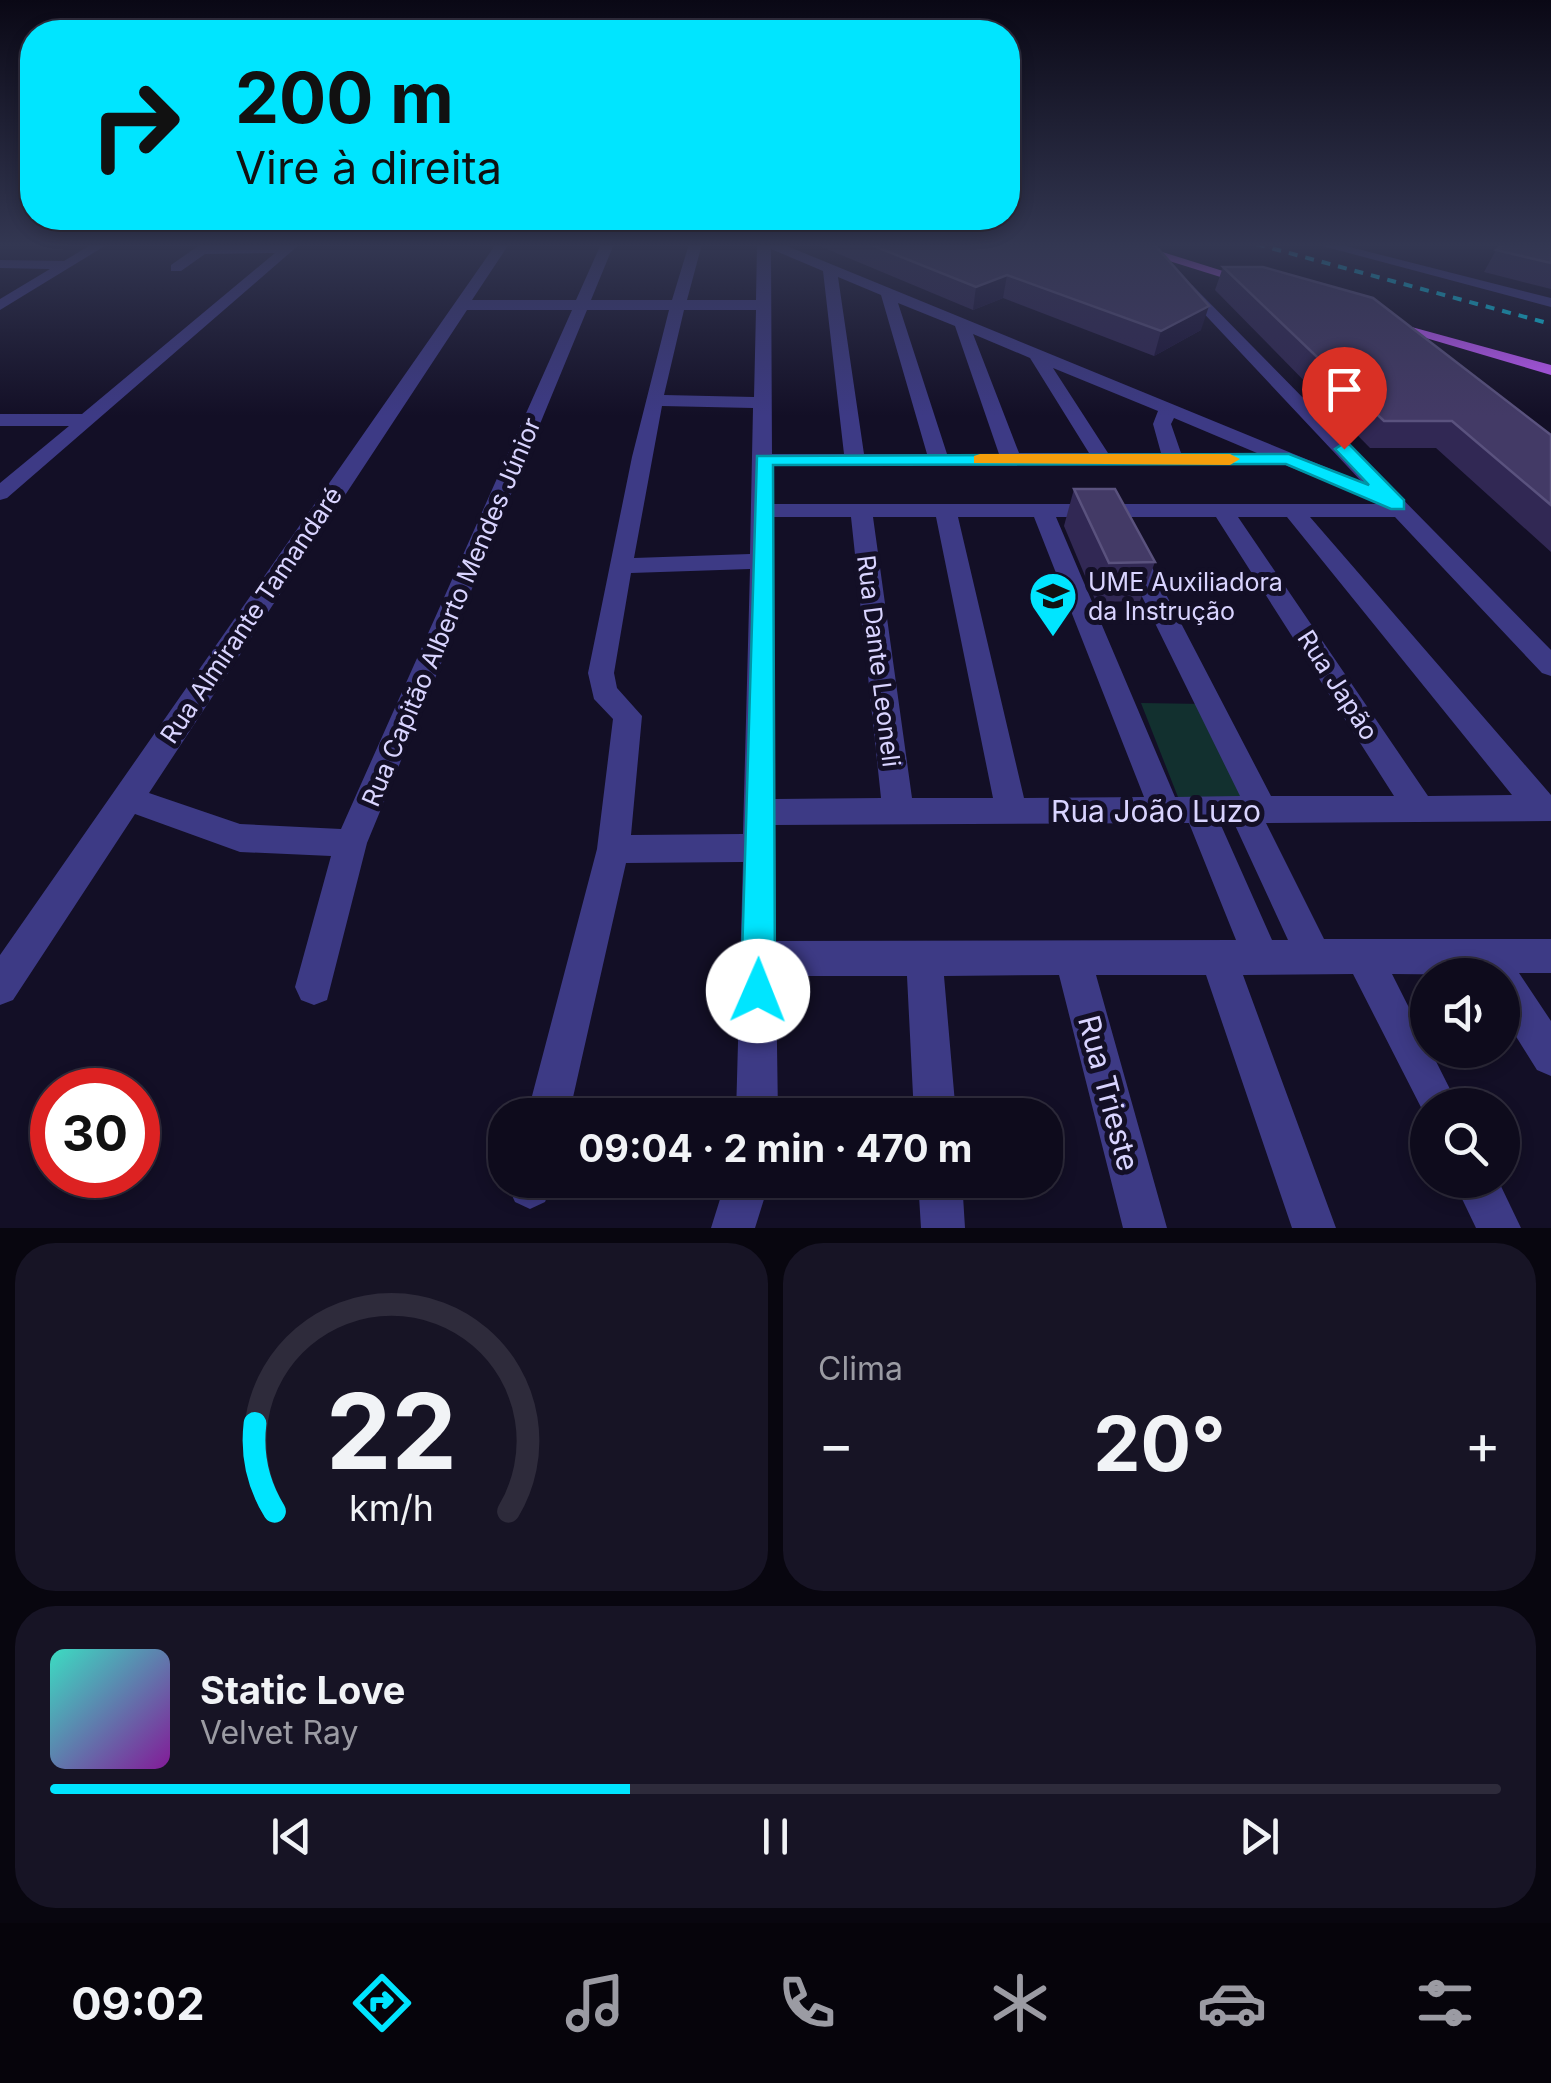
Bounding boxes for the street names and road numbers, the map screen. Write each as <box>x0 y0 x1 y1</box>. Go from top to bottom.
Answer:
street label: Rua Capitão Alberto Mendes Júnior <box>355 413 547 811</box>
street label: Rua Almirante Tamandaré <box>154 481 348 749</box>
street label: Rua Dante Leoneli <box>851 553 907 769</box>
street label: Rua Japão <box>1291 624 1385 746</box>
street label: Rua João Luzo <box>1051 793 1261 829</box>
street label: Rua Trieste <box>1071 1011 1147 1175</box>

